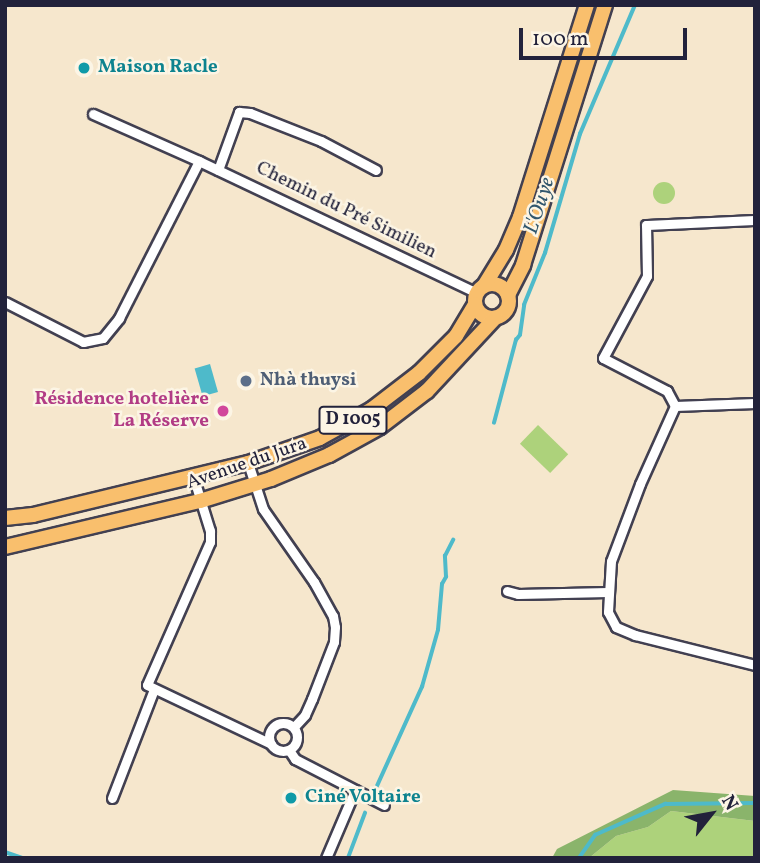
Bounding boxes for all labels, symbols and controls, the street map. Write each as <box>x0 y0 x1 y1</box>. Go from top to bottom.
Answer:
scale bar <box>522 14 690 58</box>
text: 100 m <box>532 25 589 54</box>
place label: Maison Racle <box>98 57 218 79</box>
marker: Maison Racle <box>76 60 92 76</box>
street label: Chemin du Pré Similien <box>252 157 440 265</box>
water label: L'Ouye <box>519 175 561 237</box>
place label: Nhà thuysi <box>260 370 357 392</box>
marker: Nhà thuysi <box>238 373 254 389</box>
place label: Résidence hotelière La Réserve <box>34 389 209 433</box>
marker: Résidence hotelière La Réserve <box>215 403 231 419</box>
road number: D 1005 <box>318 406 388 434</box>
street label: Avenue du Jura <box>184 433 310 495</box>
north arrow <box>676 779 746 849</box>
place label: Ciné Voltaire <box>305 787 421 809</box>
marker: Ciné Voltaire <box>283 790 299 806</box>
text: N <box>714 791 744 816</box>

